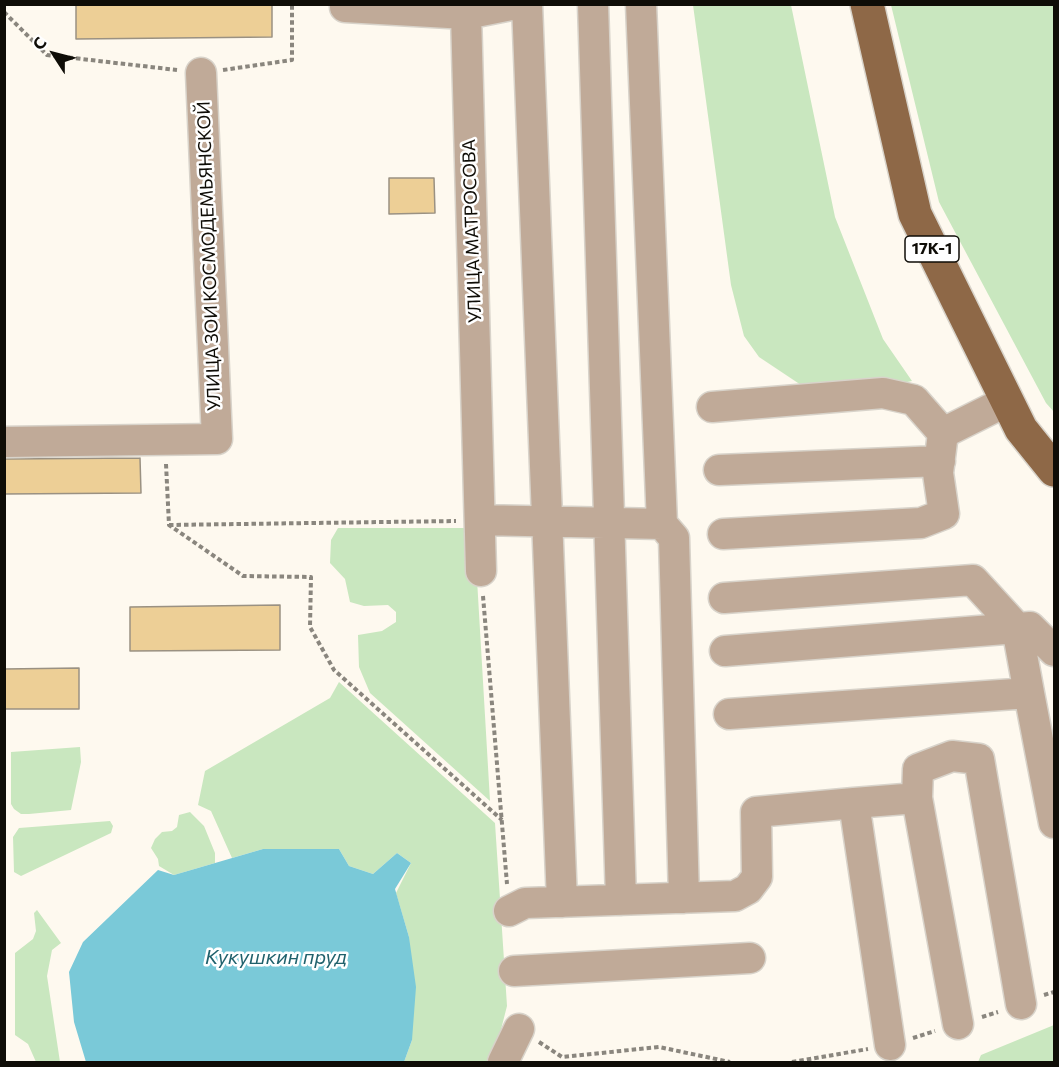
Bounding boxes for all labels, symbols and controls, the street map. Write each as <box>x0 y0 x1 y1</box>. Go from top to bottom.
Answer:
north arrow <box>24 24 84 84</box>
text: С <box>28 33 50 53</box>
street label: УЛИЦА ЗОИ КОСМОДЕМЬЯНСКОЙ <box>193 101 225 411</box>
street label: УЛИЦА МАТРОСОВА <box>458 139 486 323</box>
road number: 17К-1 <box>905 236 959 262</box>
water label: Кукушкин пруд <box>205 945 347 969</box>

